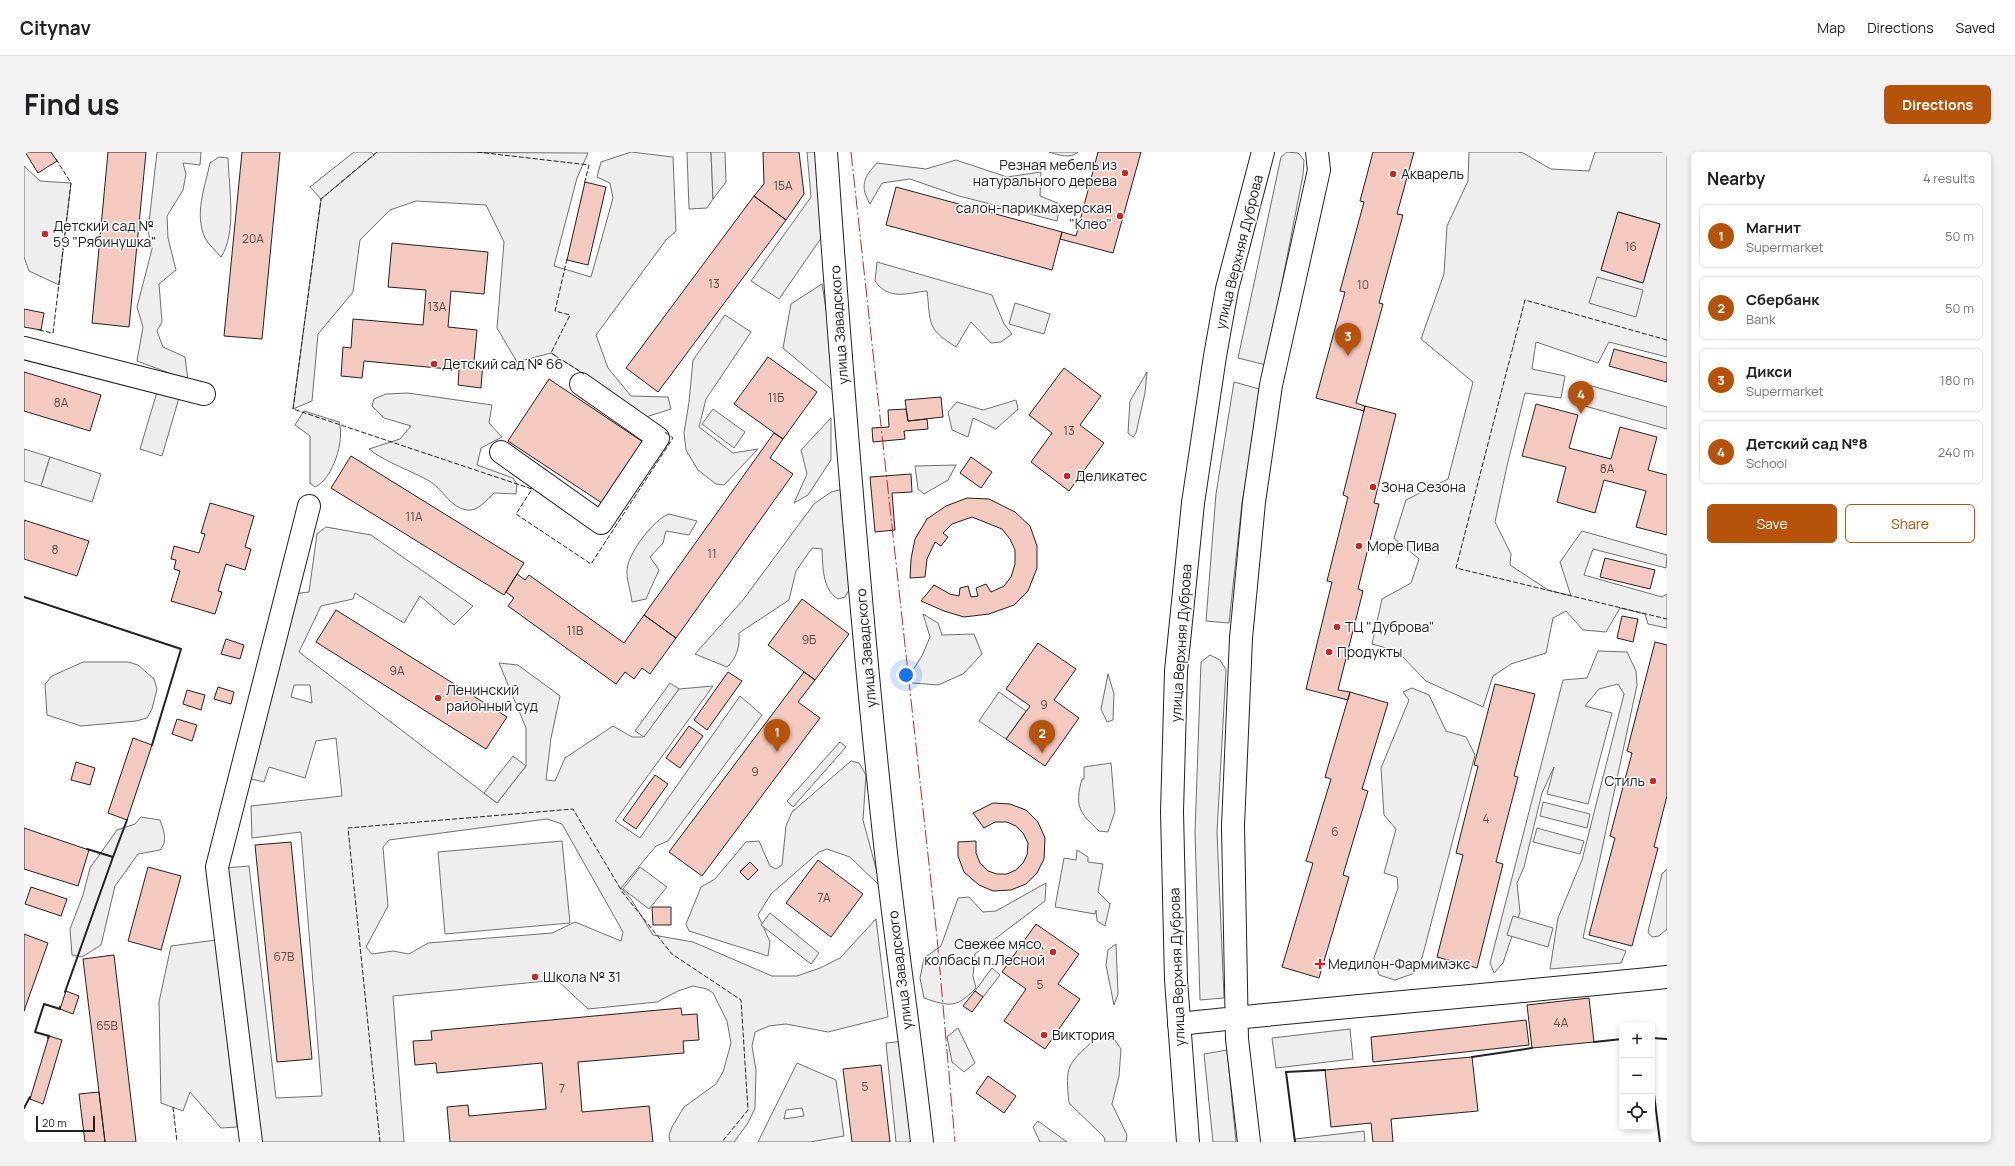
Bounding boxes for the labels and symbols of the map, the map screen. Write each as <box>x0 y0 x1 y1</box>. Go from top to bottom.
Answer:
place label: Резная мебель из натурального дерева <box>973 155 1117 190</box>
place label: Акварель <box>1401 164 1464 183</box>
marker: Резная мебель из натурального дерева <box>1120 168 1130 178</box>
marker: Акварель <box>1388 169 1398 179</box>
street label: улица Верхняя Дуброва <box>1210 173 1267 331</box>
house number: 15А <box>773 177 793 194</box>
place label: салон-парикмахерская "Клео" <box>956 198 1112 233</box>
marker: салон-парикмахерская "Клео" <box>1115 211 1125 221</box>
place label: Детский сад № 59 "Рябинушка" <box>53 216 157 251</box>
marker: Детский сад № 59 "Рябинушка" <box>40 229 50 239</box>
house number: 20А <box>242 230 264 247</box>
house number: 16 <box>1625 238 1637 255</box>
street label: улица Завадского <box>825 265 852 385</box>
house number: 13 <box>708 275 720 292</box>
house number: 10 <box>1357 276 1369 293</box>
house number: 13А <box>428 298 447 315</box>
pin: 3 <box>1335 323 1361 356</box>
place label: Детский сад № 66 <box>442 354 563 373</box>
marker: Детский сад № 66 <box>429 359 439 369</box>
pin: 4 <box>1568 381 1594 414</box>
house number: 11Б <box>768 389 784 406</box>
house number: 8А <box>54 394 69 411</box>
house number: 13 <box>1063 422 1075 439</box>
house number: 8А <box>1600 460 1615 477</box>
place label: Деликатес <box>1075 466 1148 485</box>
marker: Деликатес <box>1062 471 1072 481</box>
place label: Зона Сезона <box>1381 477 1466 496</box>
marker: Зона Сезона <box>1368 482 1378 492</box>
house number: 11А <box>406 508 423 525</box>
place label: Море Пива <box>1367 536 1439 555</box>
house number: 8 <box>52 541 59 558</box>
marker: Море Пива <box>1354 541 1364 551</box>
house number: 11 <box>707 545 717 562</box>
street label: улица Верхняя Дуброва <box>1165 563 1196 723</box>
street label: улица Завадского <box>851 588 880 708</box>
place label: ТЦ "Дуброва" <box>1345 617 1435 636</box>
house number: 11В <box>567 622 583 639</box>
marker: ТЦ "Дуброва" <box>1332 622 1342 632</box>
house number: 9Б <box>802 631 816 648</box>
place label: Продукты <box>1337 642 1402 661</box>
marker: Продукты <box>1324 647 1334 657</box>
house number: 9А <box>389 662 405 679</box>
your location <box>896 665 916 685</box>
place label: Ленинский районный суд <box>446 680 538 715</box>
marker: Ленинский районный суд <box>433 693 443 703</box>
house number: 9 <box>1040 696 1048 713</box>
pin: 1 <box>764 719 790 752</box>
pin: 2 <box>1029 720 1055 753</box>
house number: 9 <box>751 763 759 780</box>
place label: Стиль <box>1604 771 1645 790</box>
marker: Стиль <box>1648 776 1658 786</box>
house number: 4 <box>1482 810 1490 827</box>
house number: 6 <box>1331 823 1339 840</box>
street label: улица Верхняя Дуброва <box>1164 887 1189 1047</box>
house number: 7А <box>817 889 831 906</box>
street label: улица Завадского <box>883 910 916 1031</box>
place label: Свежее мясо, колбасы п.Лесной <box>924 934 1045 969</box>
marker: Свежее мясо, колбасы п.Лесной <box>1048 947 1058 957</box>
house number: 67В <box>274 948 294 965</box>
place label: Медилон-Фармимэкс <box>1328 954 1471 973</box>
marker: Медилон-Фармимэкс <box>1315 959 1325 969</box>
place label: Школа № 31 <box>543 967 621 986</box>
marker: Школа № 31 <box>530 972 540 982</box>
house number: 5 <box>1037 976 1044 993</box>
house number: 4А <box>1554 1014 1569 1031</box>
house number: 65В <box>96 1017 118 1034</box>
place label: Виктория <box>1052 1025 1115 1044</box>
marker: Виктория <box>1039 1030 1049 1040</box>
house number: 5 <box>862 1078 869 1095</box>
house number: 7 <box>559 1080 565 1097</box>
scale bar <box>36 1114 95 1133</box>

